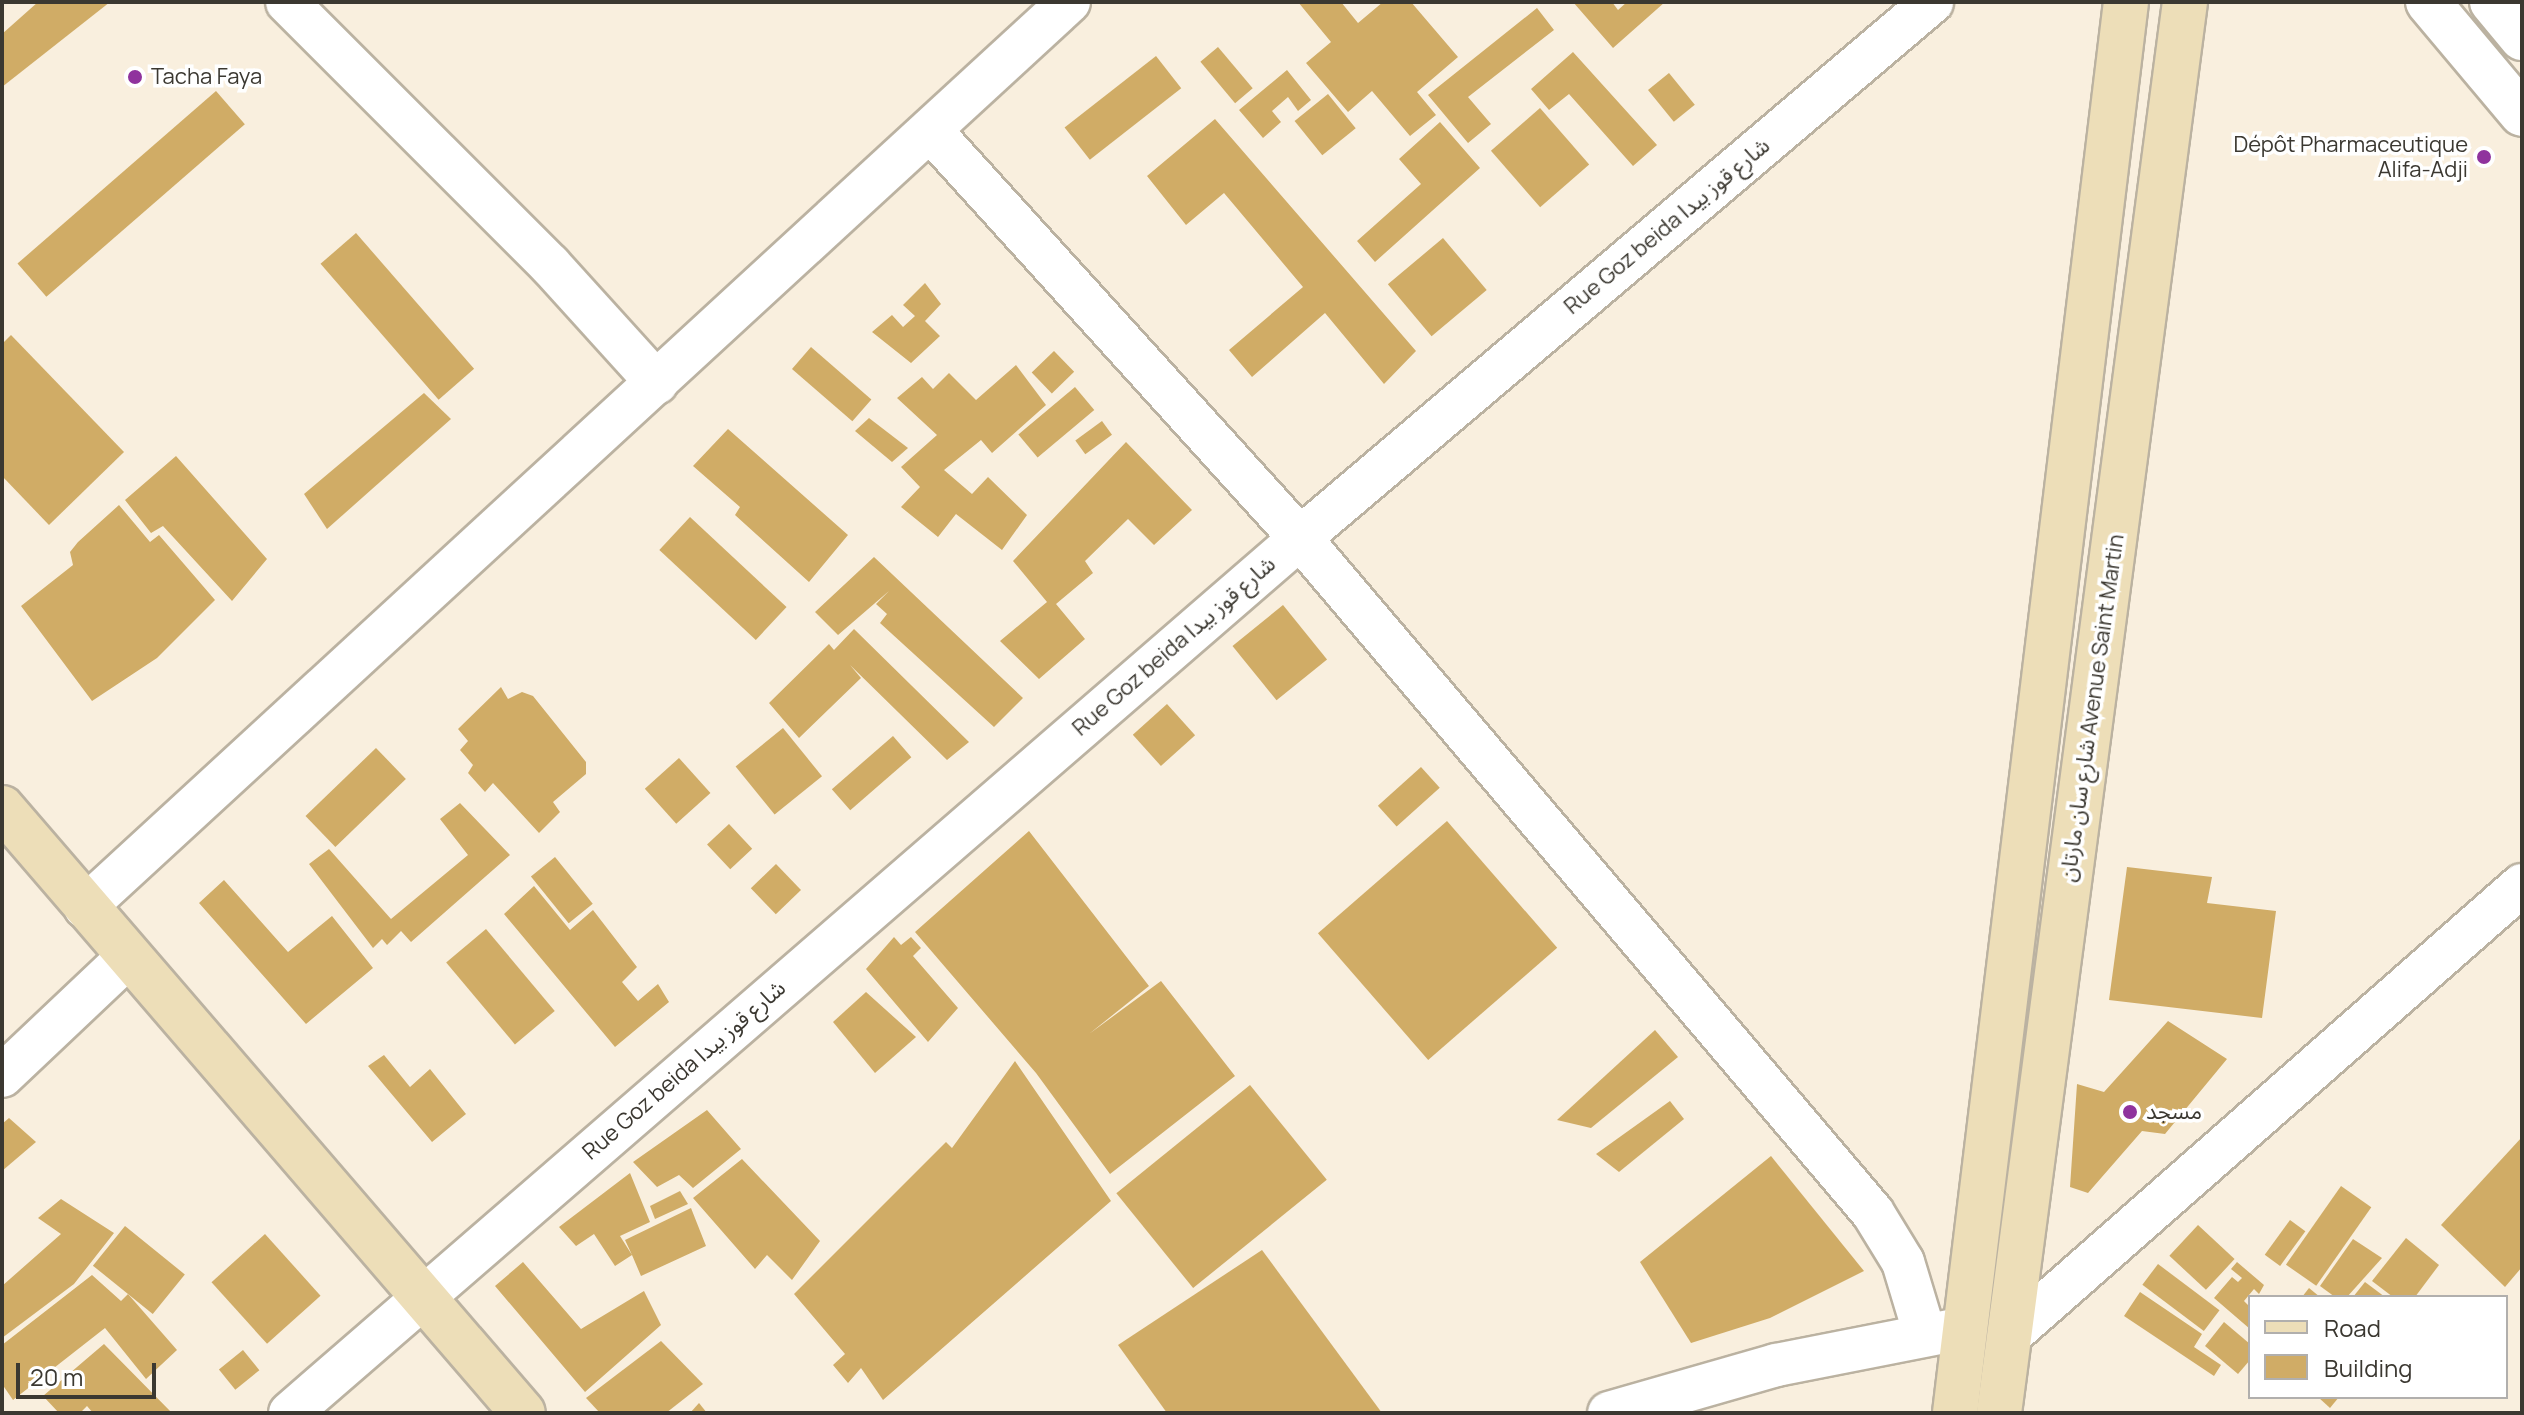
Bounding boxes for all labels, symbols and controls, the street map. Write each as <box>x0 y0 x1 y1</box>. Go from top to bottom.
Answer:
place label: Tacha Faya <box>151 64 262 90</box>
marker: Tacha Faya <box>126 68 144 86</box>
place label: Dépôt Pharmaceutique Alifa-Adji <box>2233 131 2468 182</box>
street label: Rue Goz beida شارع قوز بيدا <box>1559 132 1775 320</box>
marker: Dépôt Pharmaceutique Alifa-Adji <box>2475 148 2493 166</box>
street label: شارع سان مارتان Avenue Saint Martin <box>2055 532 2129 884</box>
street label: Rue Goz beida شارع قوز بيدا <box>1067 551 1281 741</box>
street label: Rue Goz beida شارع قوز بيدا <box>577 975 791 1165</box>
place label: مسجد <box>2146 1099 2202 1125</box>
marker: مسجد <box>2121 1103 2139 1121</box>
legend <box>2248 1295 2508 1399</box>
text: Road <box>2324 1311 2381 1344</box>
scale bar <box>20 1347 160 1397</box>
text: Building <box>2324 1351 2412 1384</box>
text: 20 m <box>30 1360 83 1393</box>

